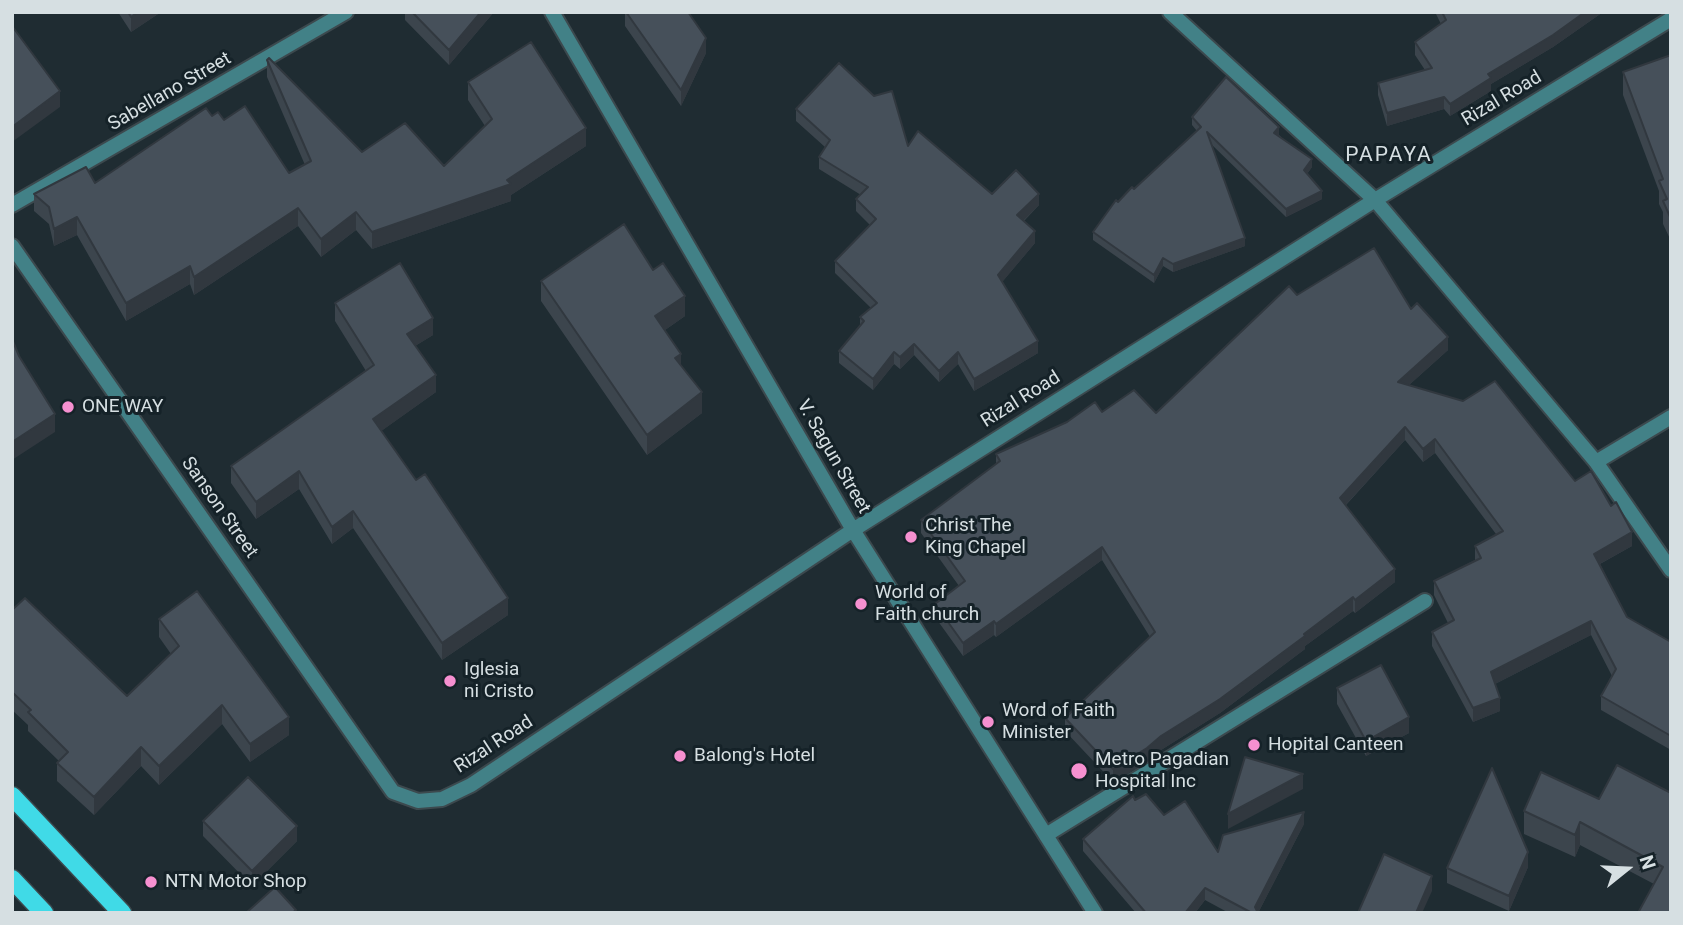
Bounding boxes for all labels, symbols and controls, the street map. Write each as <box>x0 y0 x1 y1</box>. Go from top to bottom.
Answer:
street label: Sabellano Street <box>104 48 236 136</box>
street label: Rizal Road <box>1458 66 1546 132</box>
district label: PAPAYA <box>1346 143 1432 169</box>
street label: Rizal Road <box>977 367 1065 433</box>
place label: ONE WAY <box>82 396 164 418</box>
street label: V. Sagun Street <box>791 396 875 518</box>
marker: ONE WAY <box>60 399 76 415</box>
street label: Sanson Street <box>176 453 262 563</box>
place label: Christ The King Chapel <box>925 515 1026 559</box>
marker: Christ The King Chapel <box>903 529 919 545</box>
place label: World of Faith church <box>875 582 979 626</box>
marker: World of Faith church <box>853 596 869 612</box>
place label: Iglesia ni Cristo <box>464 659 534 703</box>
marker: Iglesia ni Cristo <box>442 673 458 689</box>
place label: Word of Faith Minister <box>1002 700 1115 744</box>
street label: Rizal Road <box>450 711 538 779</box>
marker: Word of Faith Minister <box>980 714 996 730</box>
place label: Hopital Canteen <box>1268 734 1404 756</box>
marker: Hopital Canteen <box>1246 737 1262 753</box>
place label: Balong's Hotel <box>694 745 815 767</box>
marker: Balong's Hotel <box>672 748 688 764</box>
place label: Metro Pagadian Hospital Inc <box>1095 749 1229 793</box>
marker: Metro Pagadian Hospital Inc <box>1069 761 1089 781</box>
north arrow <box>1592 834 1662 904</box>
text: N <box>1634 852 1660 872</box>
place label: NTN Motor Shop <box>165 871 307 893</box>
marker: NTN Motor Shop <box>143 874 159 890</box>

